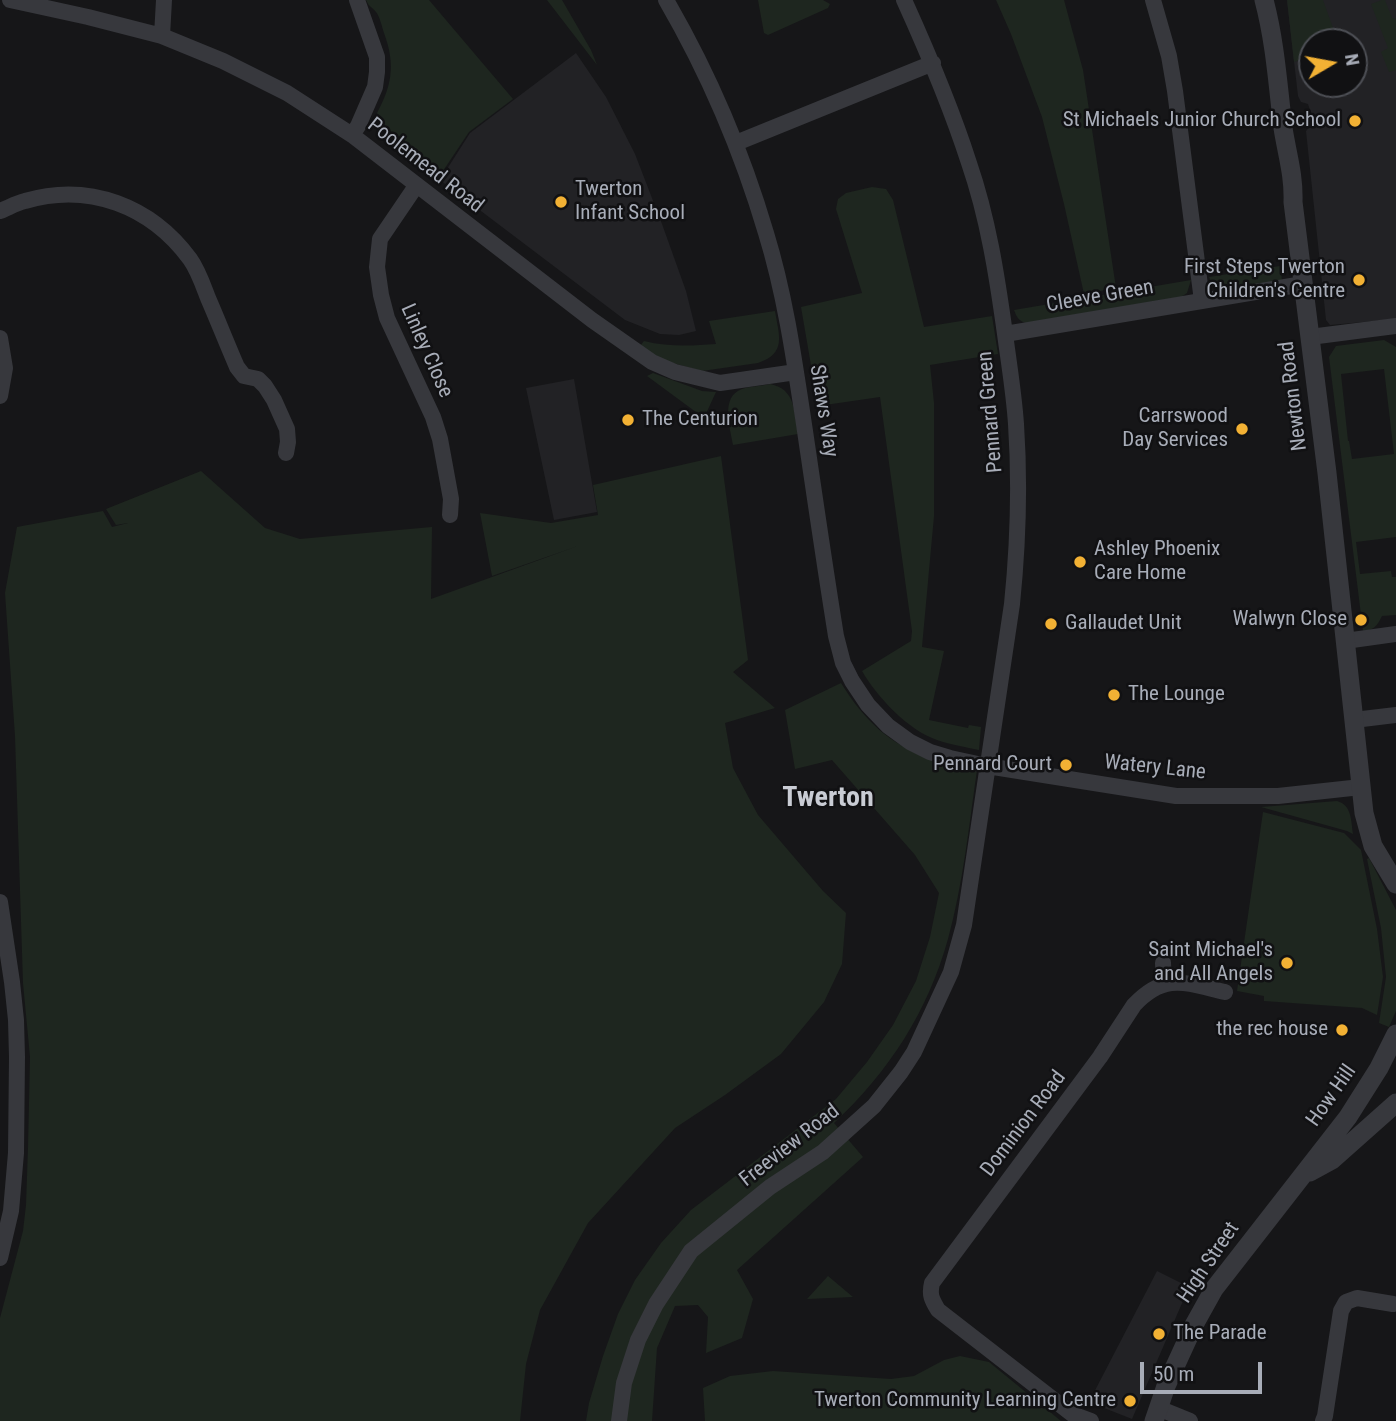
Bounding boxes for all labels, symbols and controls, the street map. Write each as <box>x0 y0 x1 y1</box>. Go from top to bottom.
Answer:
north arrow <box>1298 28 1368 98</box>
text: N <box>1340 52 1365 67</box>
place label: St Michaels Junior Church School <box>1063 108 1341 134</box>
street label: Poolemead Road <box>362 113 488 219</box>
marker: St Michaels Junior Church School <box>1347 113 1363 129</box>
place label: Twerton Infant School <box>575 177 685 227</box>
marker: Twerton Infant School <box>553 194 569 210</box>
place label: First Steps Twerton Children's Centre <box>1184 255 1345 305</box>
marker: First Steps Twerton Children's Centre <box>1351 272 1367 288</box>
street label: Cleeve Green <box>1045 275 1155 319</box>
street label: Linley Close <box>394 300 458 402</box>
street label: Newton Road <box>1275 340 1313 452</box>
street label: Pennard Green <box>973 350 1009 474</box>
street label: Shaws Way <box>803 363 843 459</box>
place label: Carrswood Day Services <box>1122 404 1228 454</box>
place label: The Centurion <box>642 407 758 433</box>
marker: The Centurion <box>620 412 636 428</box>
marker: Carrswood Day Services <box>1234 421 1250 437</box>
place label: Ashley Phoenix Care Home <box>1094 537 1220 587</box>
marker: Ashley Phoenix Care Home <box>1072 554 1088 570</box>
place label: Walwyn Close <box>1232 607 1347 633</box>
place label: Gallaudet Unit <box>1065 611 1182 637</box>
marker: Walwyn Close <box>1353 612 1369 628</box>
marker: Gallaudet Unit <box>1043 616 1059 632</box>
place label: The Lounge <box>1128 682 1225 708</box>
marker: The Lounge <box>1106 687 1122 703</box>
street label: Watery Lane <box>1103 750 1207 786</box>
place label: Pennard Court <box>933 752 1052 778</box>
marker: Pennard Court <box>1058 757 1074 773</box>
district label: Twerton <box>782 782 874 816</box>
place label: Saint Michael's and All Angels <box>1148 938 1273 988</box>
marker: Saint Michael's and All Angels <box>1279 955 1295 971</box>
place label: the rec house <box>1216 1017 1328 1043</box>
marker: the rec house <box>1334 1022 1350 1038</box>
street label: How Hill <box>1302 1060 1362 1132</box>
street label: Dominion Road <box>976 1066 1072 1182</box>
street label: Freeview Road <box>735 1099 845 1193</box>
street label: High Street <box>1173 1218 1245 1308</box>
place label: The Parade <box>1173 1321 1267 1347</box>
marker: The Parade <box>1151 1326 1167 1342</box>
scale bar <box>1144 1348 1266 1392</box>
text: 50 m <box>1153 1362 1194 1386</box>
place label: Twerton Community Learning Centre <box>814 1388 1116 1414</box>
marker: Twerton Community Learning Centre <box>1122 1393 1138 1409</box>

